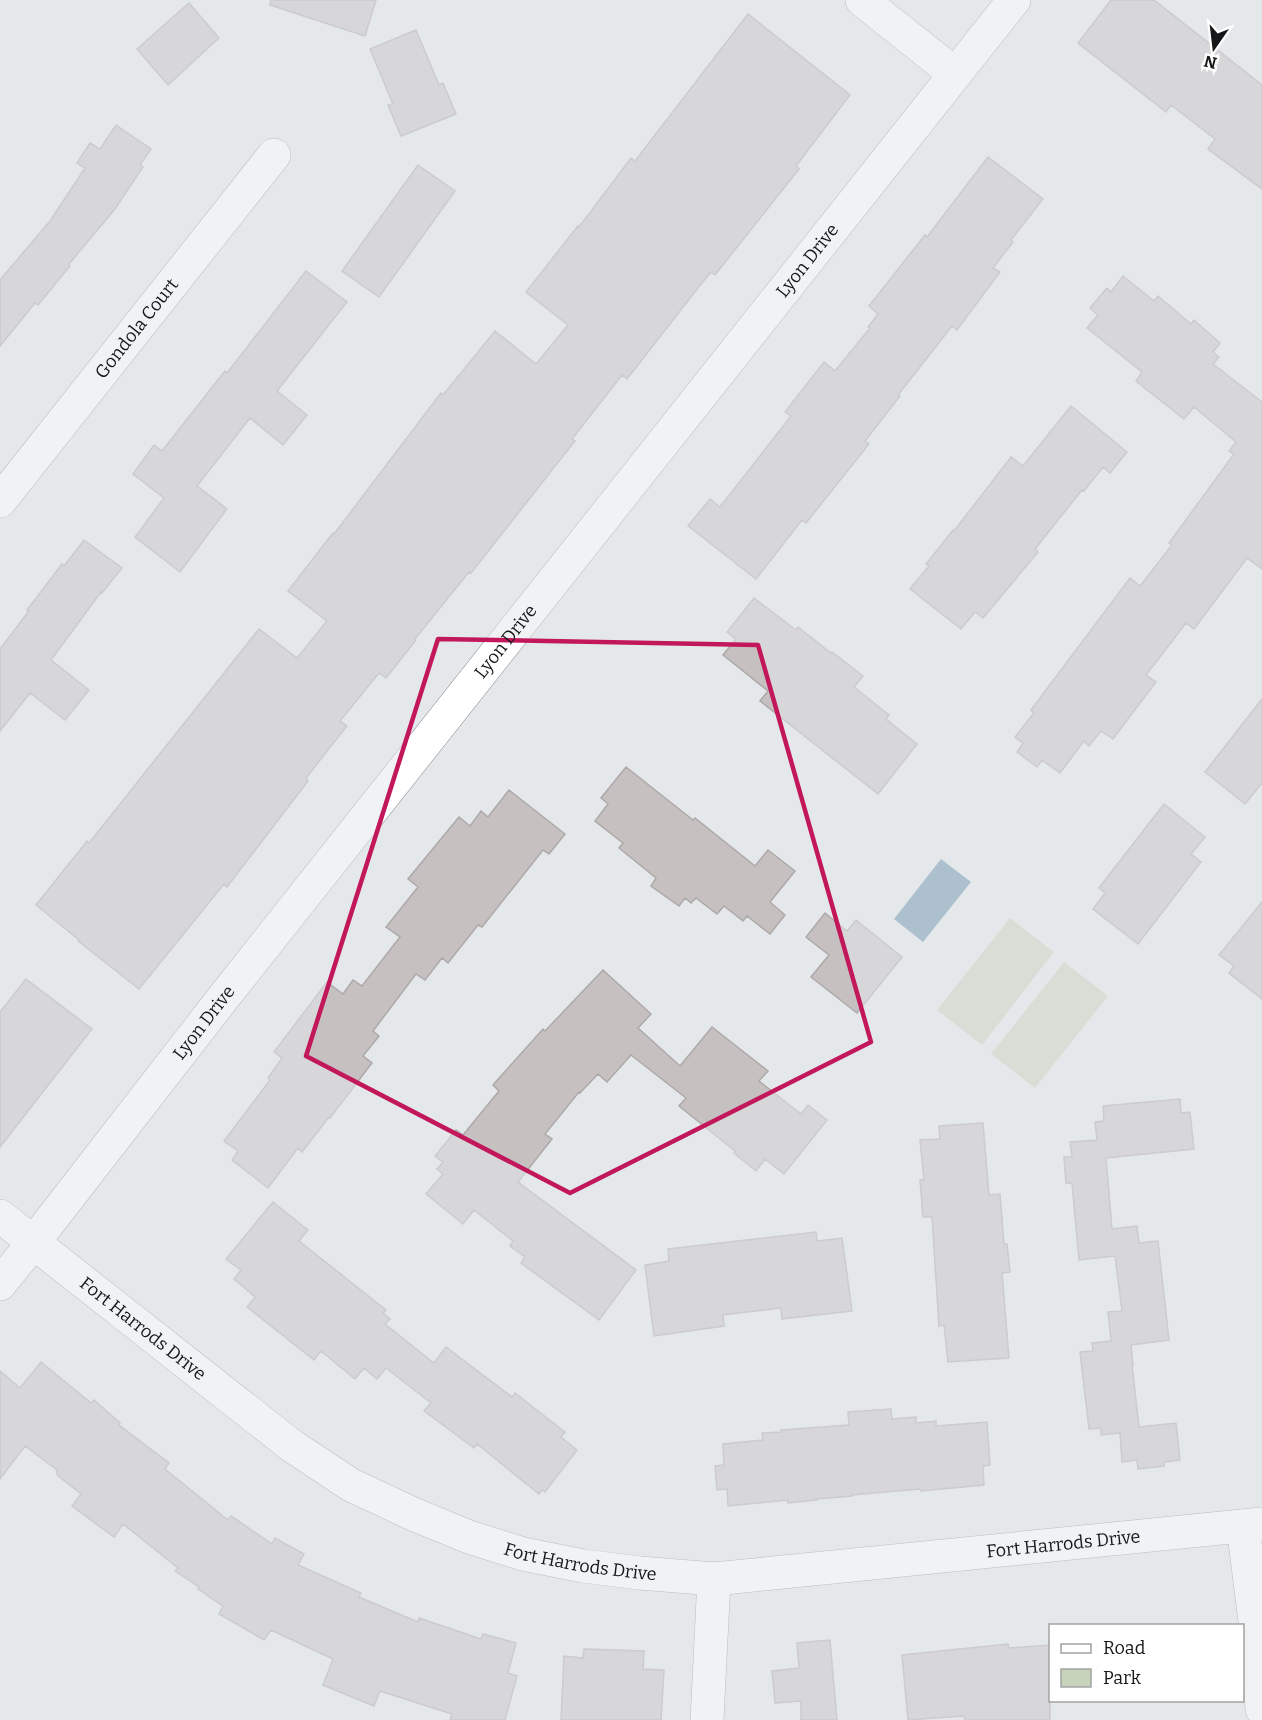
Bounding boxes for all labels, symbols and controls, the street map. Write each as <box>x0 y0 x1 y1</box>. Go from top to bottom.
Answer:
north arrow <box>1184 18 1244 78</box>
text: N <box>1202 51 1219 73</box>
street label: Lyon Drive <box>772 219 843 302</box>
street label: Gondola Court <box>90 274 183 383</box>
street label: Lyon Drive <box>470 600 542 683</box>
street label: Lyon Drive <box>168 981 240 1064</box>
street label: Fort Harrods Drive <box>75 1272 211 1385</box>
street label: Fort Harrods Drive <box>985 1525 1141 1563</box>
street label: Fort Harrods Drive <box>501 1538 657 1585</box>
legend <box>1049 1624 1244 1702</box>
text: Road <box>1103 1637 1146 1659</box>
text: Park <box>1103 1667 1142 1689</box>

